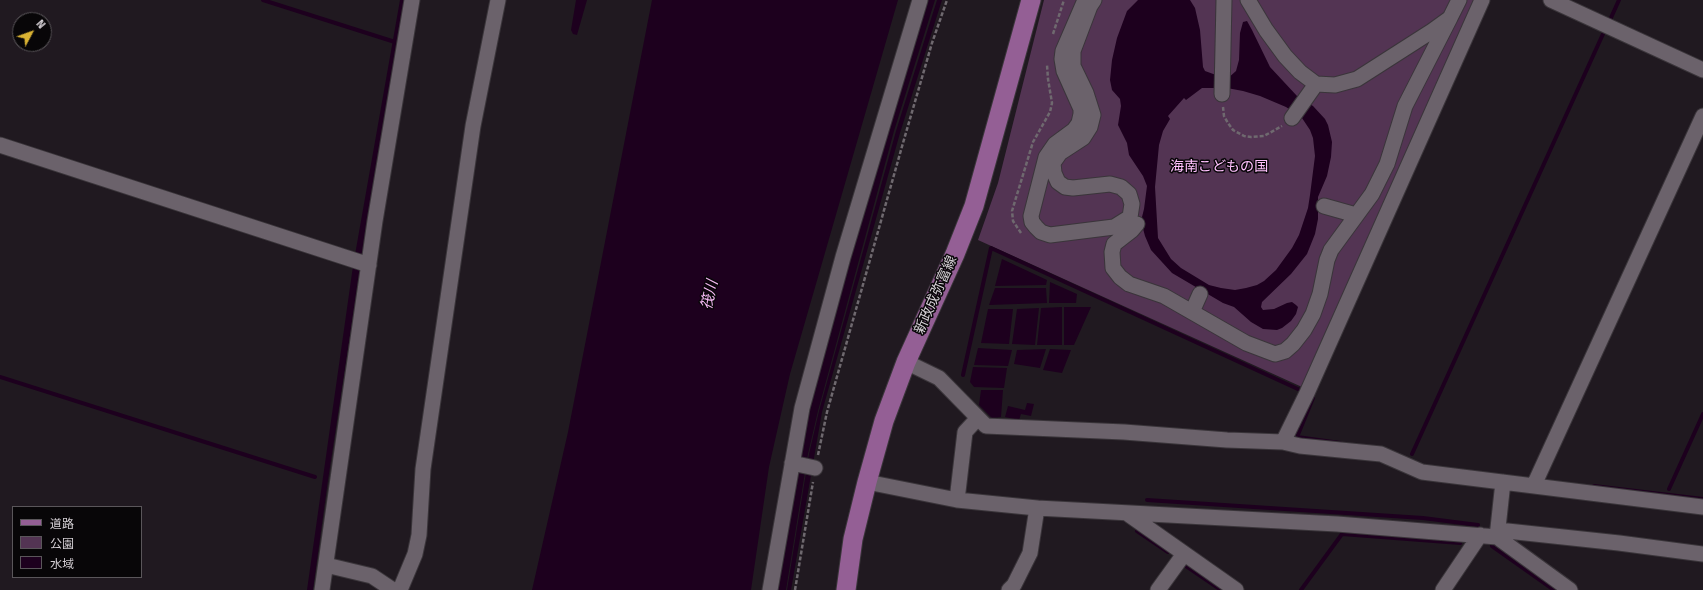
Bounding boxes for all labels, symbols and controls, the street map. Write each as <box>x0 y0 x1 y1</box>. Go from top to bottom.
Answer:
north arrow <box>12 12 52 52</box>
text: N <box>33 17 48 31</box>
park label: 海南こどもの国 <box>1170 159 1268 175</box>
street label: 新政成弥富線 <box>911 253 961 337</box>
water label: 筏川 <box>698 278 722 312</box>
legend <box>12 506 142 578</box>
text: 道路 <box>50 517 74 531</box>
text: 公園 <box>50 537 74 551</box>
text: 水域 <box>50 557 74 571</box>

